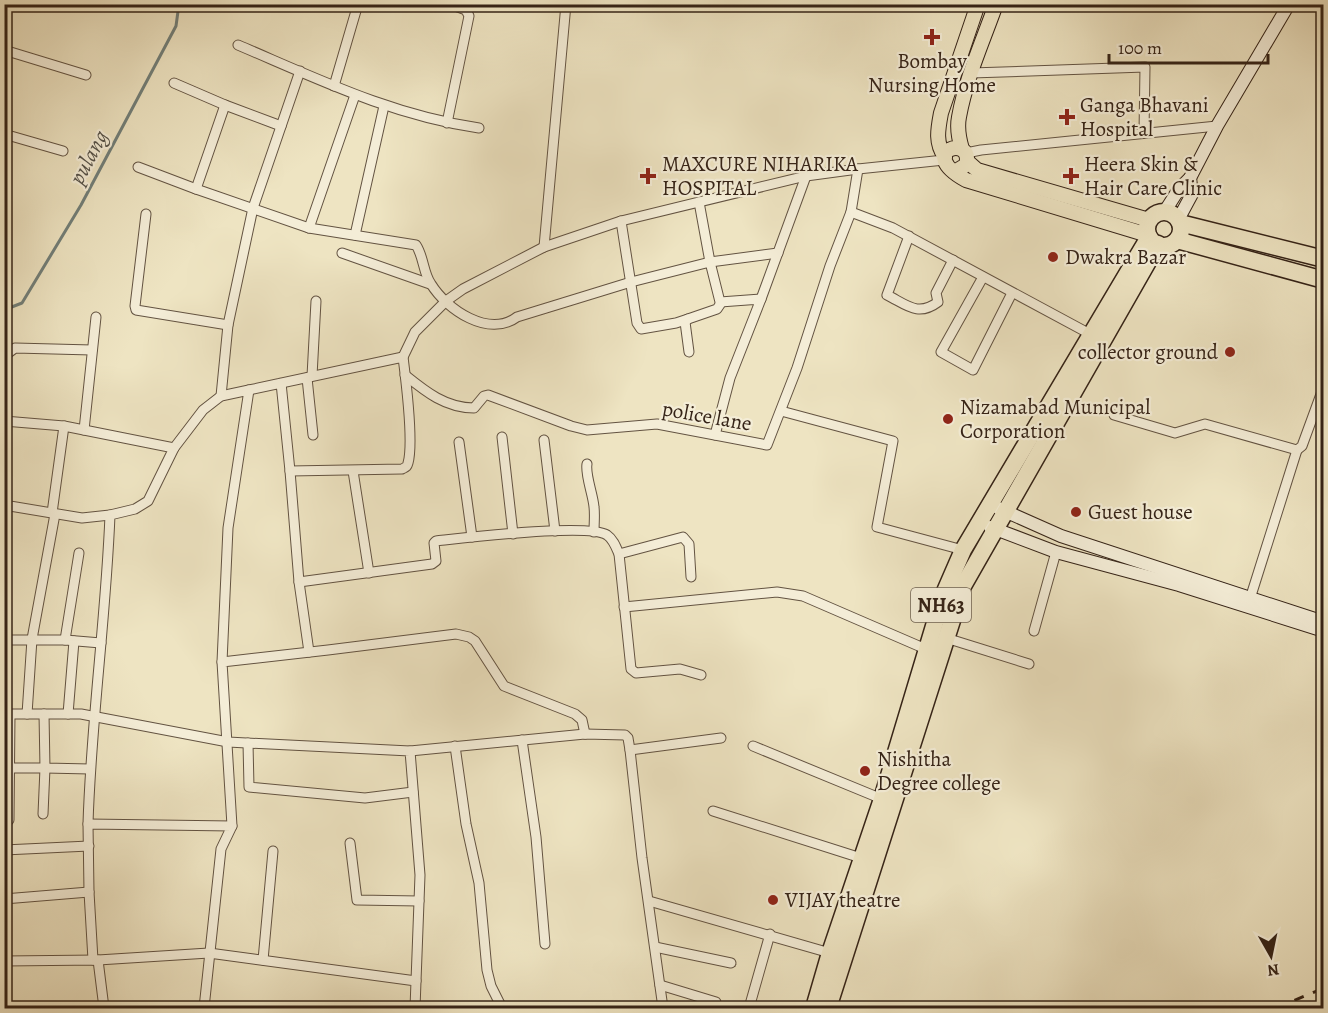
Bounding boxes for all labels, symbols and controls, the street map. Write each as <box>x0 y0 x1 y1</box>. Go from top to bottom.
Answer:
scale bar <box>1109 27 1268 65</box>
marker: Bombay Nursing Home <box>923 28 941 46</box>
text: 100 m <box>1118 36 1162 60</box>
place label: Bombay Nursing Home <box>868 47 996 99</box>
place label: Ganga Bhavani Hospital <box>1080 91 1209 143</box>
marker: Ganga Bhavani Hospital <box>1058 108 1076 126</box>
water label: pulang <box>62 125 116 191</box>
place label: MAXCURE NIHARIKA HOSPITAL <box>662 150 859 202</box>
place label: Heera Skin & Hair Care Clinic <box>1084 150 1222 202</box>
marker: MAXCURE NIHARIKA HOSPITAL <box>639 167 657 185</box>
marker: Heera Skin & Hair Care Clinic <box>1062 167 1080 185</box>
place label: Dwakra Bazar <box>1065 243 1186 271</box>
marker: Dwakra Bazar <box>1046 250 1060 264</box>
place label: collector ground <box>1078 338 1219 366</box>
marker: collector ground <box>1223 345 1237 359</box>
place label: Nizamabad Municipal Corporation <box>960 393 1150 445</box>
street label: police lane <box>660 394 754 438</box>
marker: Nizamabad Municipal Corporation <box>941 412 955 426</box>
place label: Guest house <box>1088 498 1193 526</box>
marker: Guest house <box>1069 505 1083 519</box>
road number: NH63 <box>911 588 971 622</box>
place label: Nishitha Degree college <box>877 745 1001 797</box>
marker: Nishitha Degree college <box>858 764 872 778</box>
place label: VIJAY theatre <box>784 886 900 914</box>
marker: VIJAY theatre <box>766 893 780 907</box>
north arrow <box>1241 926 1301 986</box>
text: N <box>1265 958 1281 982</box>

